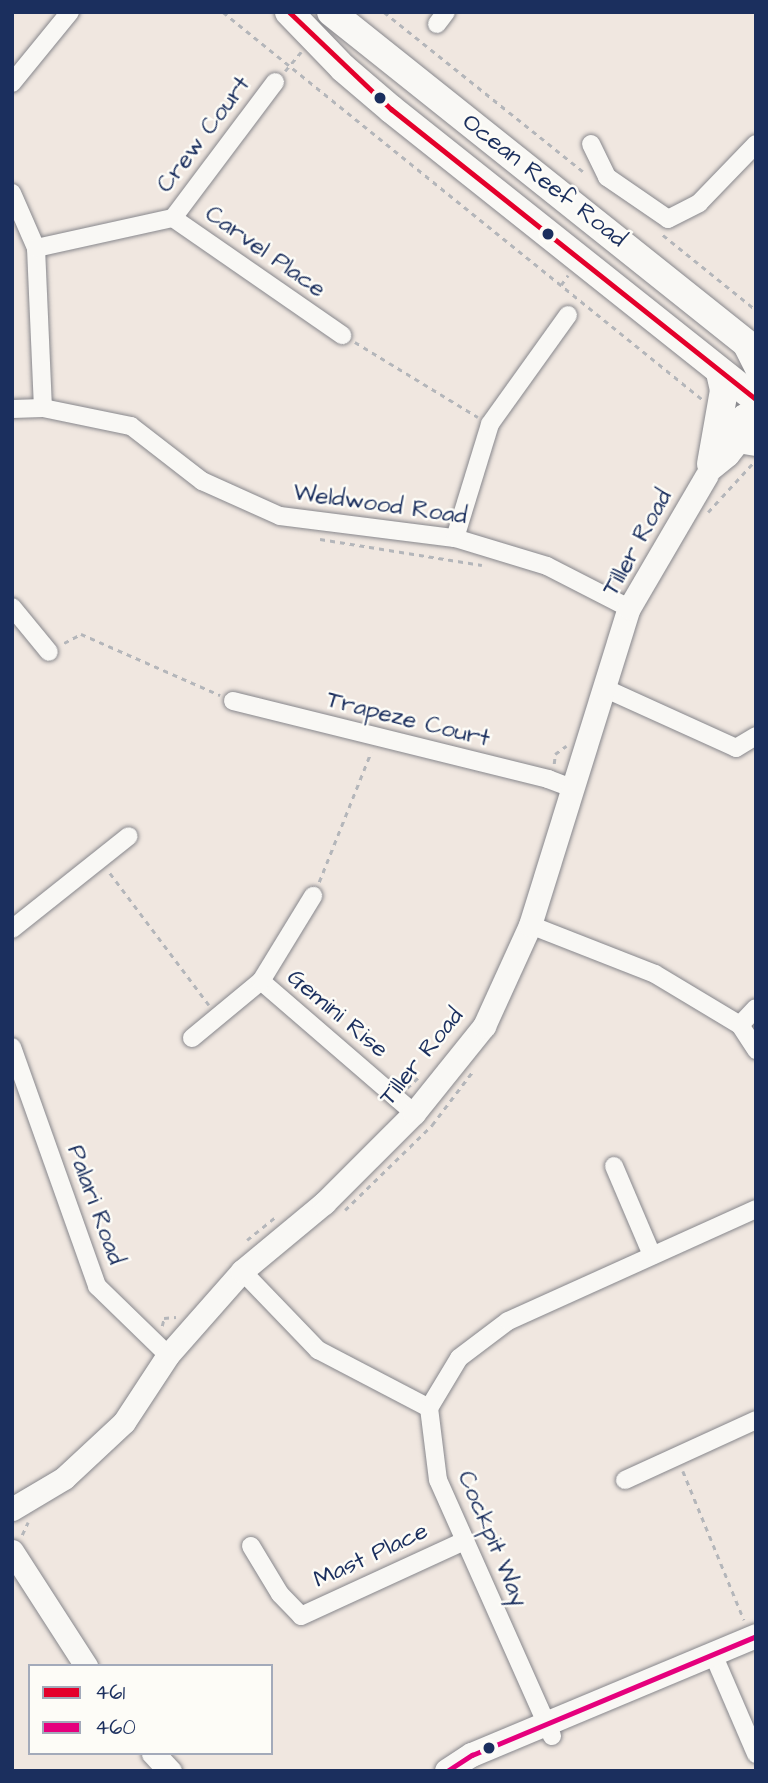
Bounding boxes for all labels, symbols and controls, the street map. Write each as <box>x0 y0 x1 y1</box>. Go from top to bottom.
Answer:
street label: Crew Court <box>151 71 257 199</box>
unlabelled marker <box>373 91 387 105</box>
street label: Ocean Reef Road <box>456 108 632 254</box>
street label: Carvel Place <box>199 200 331 304</box>
unlabelled marker <box>541 227 555 241</box>
street label: Weldwood Road <box>291 479 469 531</box>
street label: Tiller Road <box>597 485 679 601</box>
street label: Trapeze Court <box>324 686 492 754</box>
street label: Gemini Rise <box>281 963 393 1065</box>
street label: Tiller Road <box>374 1002 470 1112</box>
street label: Palari Road <box>60 1141 130 1269</box>
street label: Cockpit Way <box>450 1467 534 1611</box>
street label: Mast Place <box>309 1517 433 1595</box>
legend <box>28 1664 273 1755</box>
text: 461 <box>95 1678 125 1707</box>
text: 460 <box>95 1713 136 1742</box>
unlabelled marker <box>482 1741 496 1755</box>

